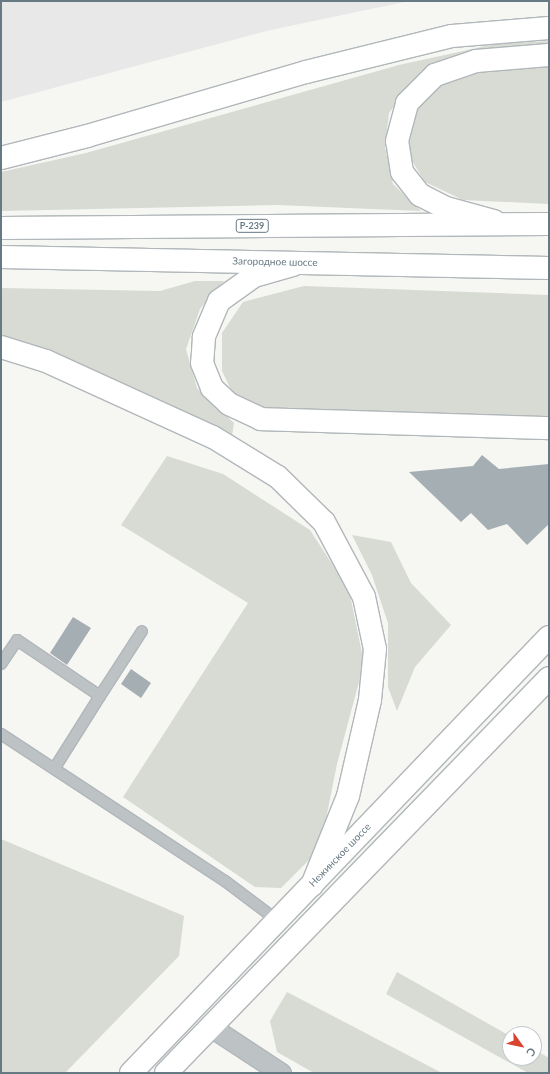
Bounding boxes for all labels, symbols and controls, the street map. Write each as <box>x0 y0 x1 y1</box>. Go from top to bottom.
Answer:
road number: Р-239 <box>235 219 269 233</box>
street label: Загородное шоссе <box>232 255 318 269</box>
street label: Нежинское шоссе <box>307 821 373 889</box>
north arrow <box>502 1026 542 1066</box>
text: С <box>524 1046 539 1059</box>

